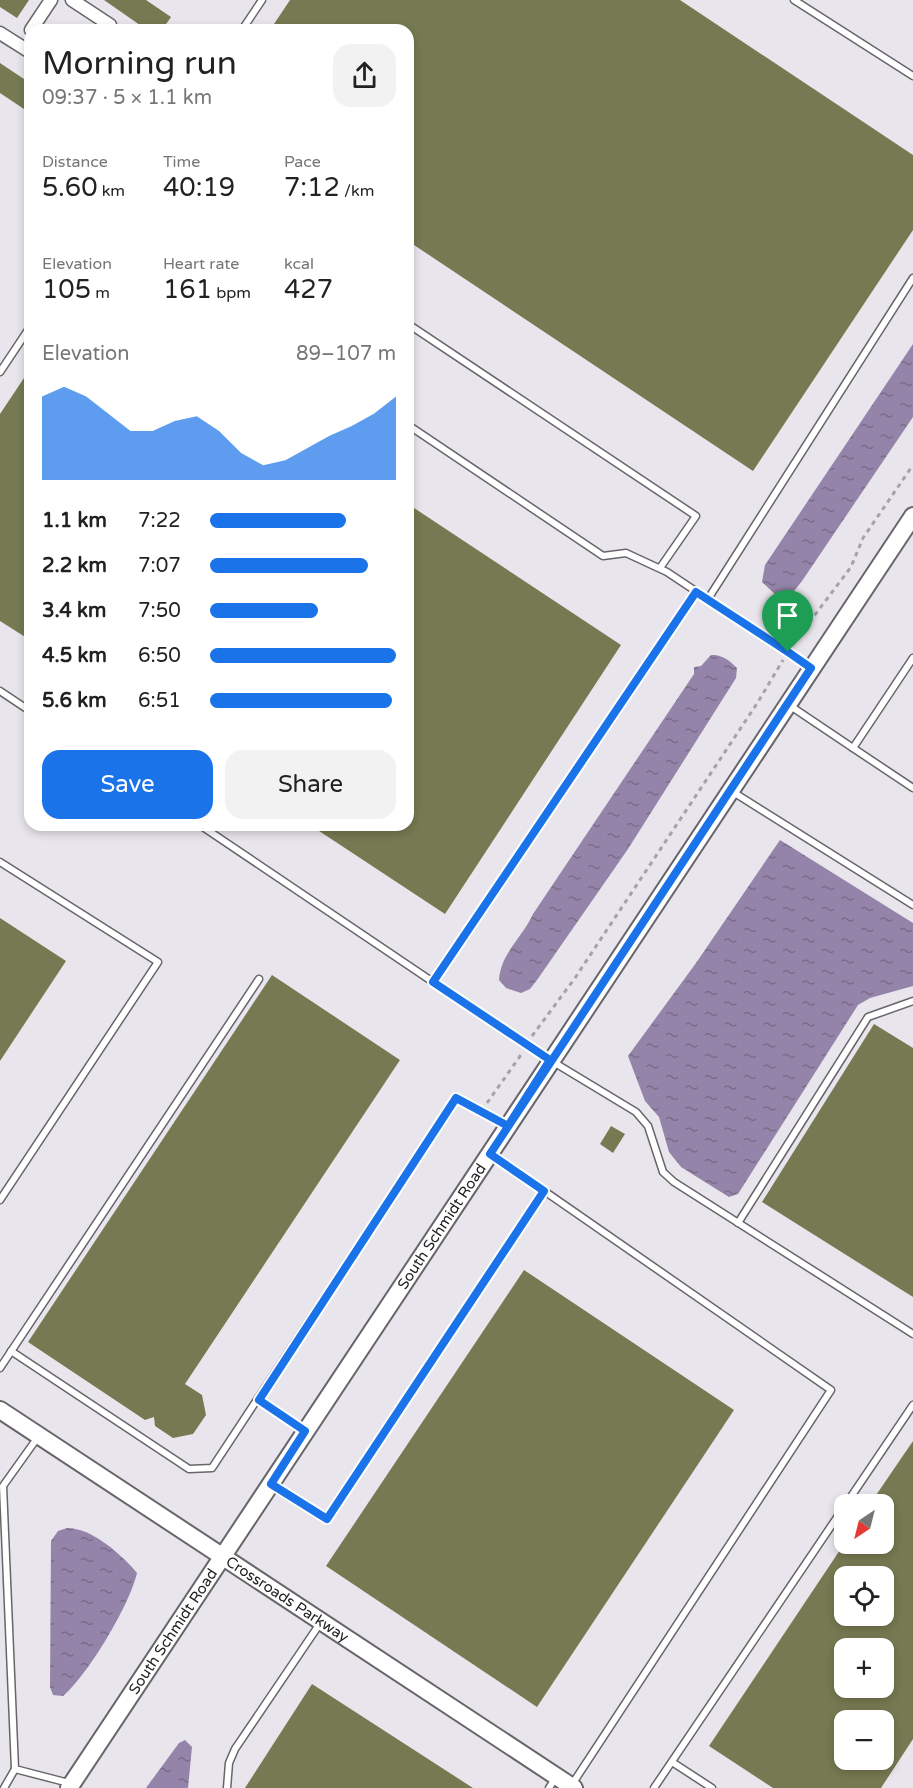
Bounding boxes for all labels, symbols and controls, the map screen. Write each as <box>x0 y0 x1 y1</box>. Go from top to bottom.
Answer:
text: Morning run <box>42 44 237 83</box>
button: share <box>333 44 396 107</box>
text: 09:37 · 5 × 1.1 km <box>42 86 212 110</box>
text: Distance <box>42 152 108 172</box>
text: Time <box>163 152 200 172</box>
text: Pace <box>284 152 321 172</box>
text: 5.60 <box>42 172 97 203</box>
text: 40:19 <box>163 172 235 203</box>
text: 7:12 <box>284 172 340 203</box>
text: km <box>97 181 125 201</box>
text: /km <box>340 181 374 201</box>
text: Elevation <box>42 254 112 274</box>
text: Heart rate <box>163 254 239 274</box>
text: kcal <box>284 254 314 274</box>
text: 105 <box>42 274 91 305</box>
text: 161 <box>163 274 212 305</box>
text: 427 <box>284 274 333 305</box>
text: m <box>91 283 110 303</box>
text: bpm <box>212 283 251 303</box>
text: Elevation <box>42 342 129 366</box>
text: 89–107 m <box>296 342 396 366</box>
text: 1.1 km <box>42 509 107 533</box>
text: 7:22 <box>138 509 181 533</box>
text: 2.2 km <box>42 554 107 578</box>
text: 7:07 <box>138 554 181 578</box>
pin <box>762 590 813 652</box>
text: 3.4 km <box>42 599 106 623</box>
text: 7:50 <box>138 599 181 623</box>
icon: arrive <box>771 599 804 632</box>
text: 4.5 km <box>42 644 107 668</box>
text: 6:50 <box>138 644 181 668</box>
text: 5.6 km <box>42 689 107 713</box>
text: 6:51 <box>138 689 181 713</box>
button: Save <box>42 750 213 819</box>
button: Share <box>225 750 396 819</box>
street label: South Schmidt Road <box>393 1160 490 1293</box>
north arrow <box>834 1494 894 1554</box>
map controls <box>834 1494 894 1770</box>
street label: Crossroads Parkway <box>223 1552 352 1646</box>
street label: South Schmidt Road <box>125 1565 221 1698</box>
button: locate <box>834 1566 894 1626</box>
button: + <box>834 1638 894 1698</box>
button: − <box>834 1710 894 1770</box>

